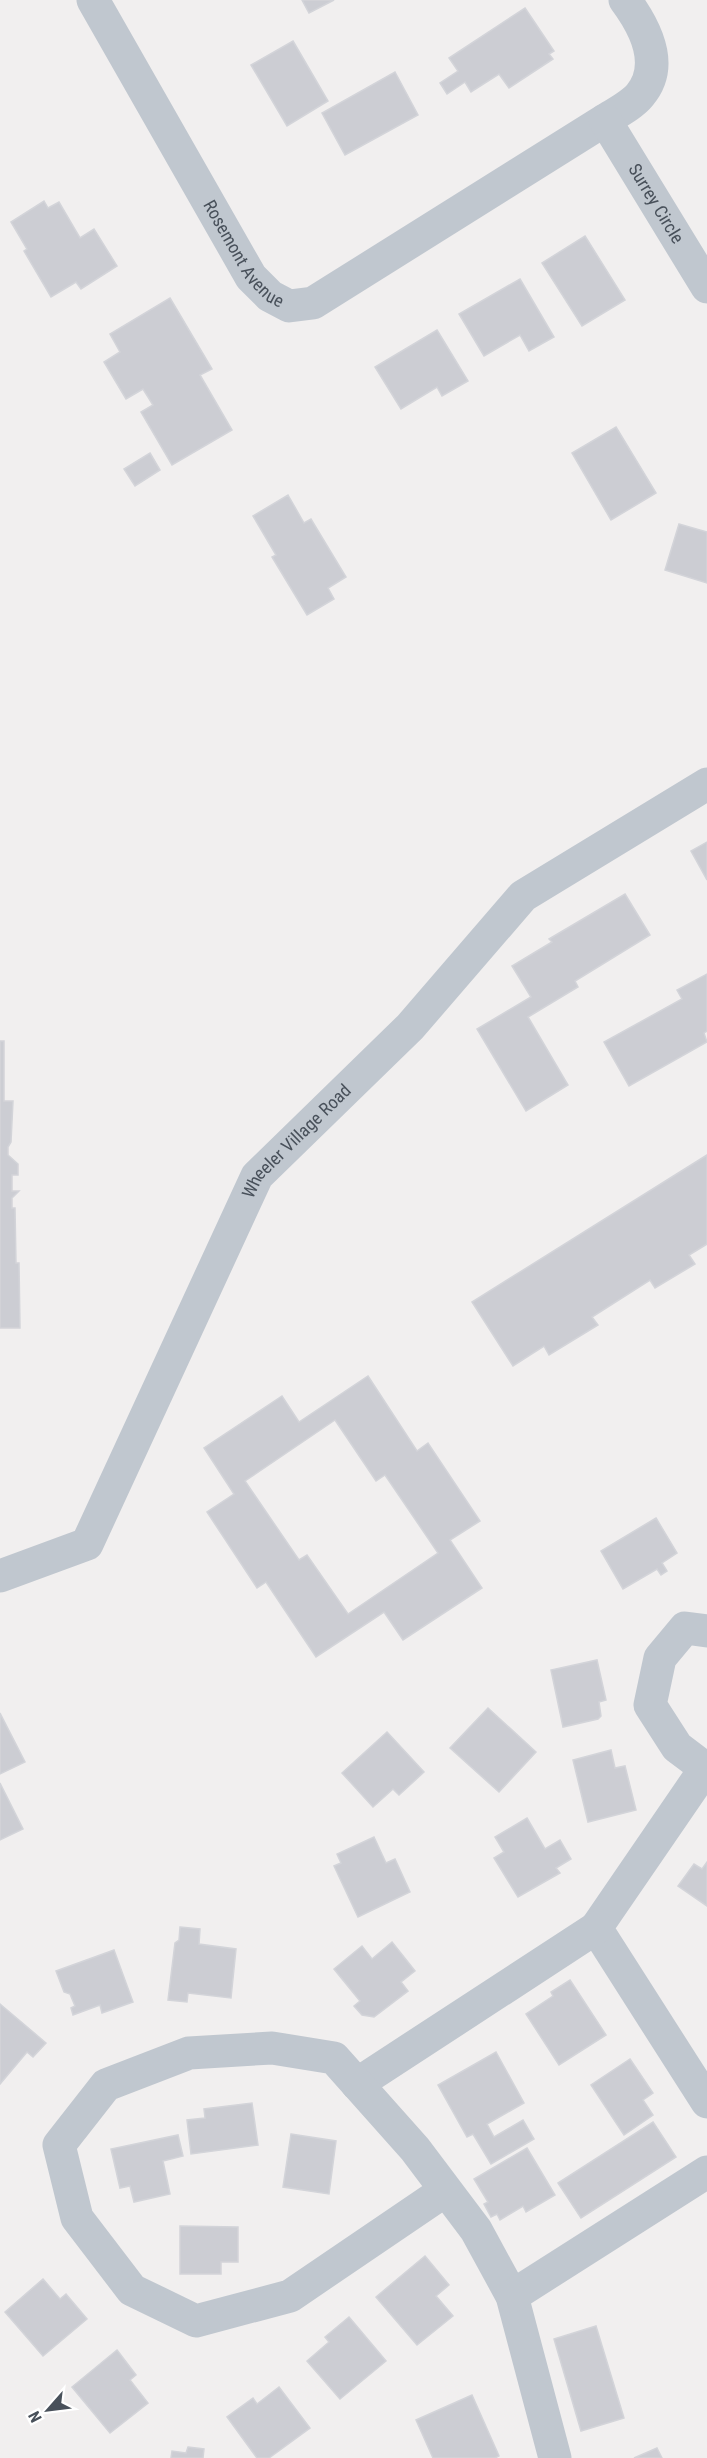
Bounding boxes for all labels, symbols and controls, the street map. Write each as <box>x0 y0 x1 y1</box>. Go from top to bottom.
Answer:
street label: Surrey Circle <box>624 160 689 247</box>
street label: Rosemont Avenue <box>199 196 288 311</box>
street label: Wheeler Village Road <box>237 1079 355 1201</box>
north arrow <box>18 2380 78 2440</box>
text: N <box>25 2408 46 2426</box>

